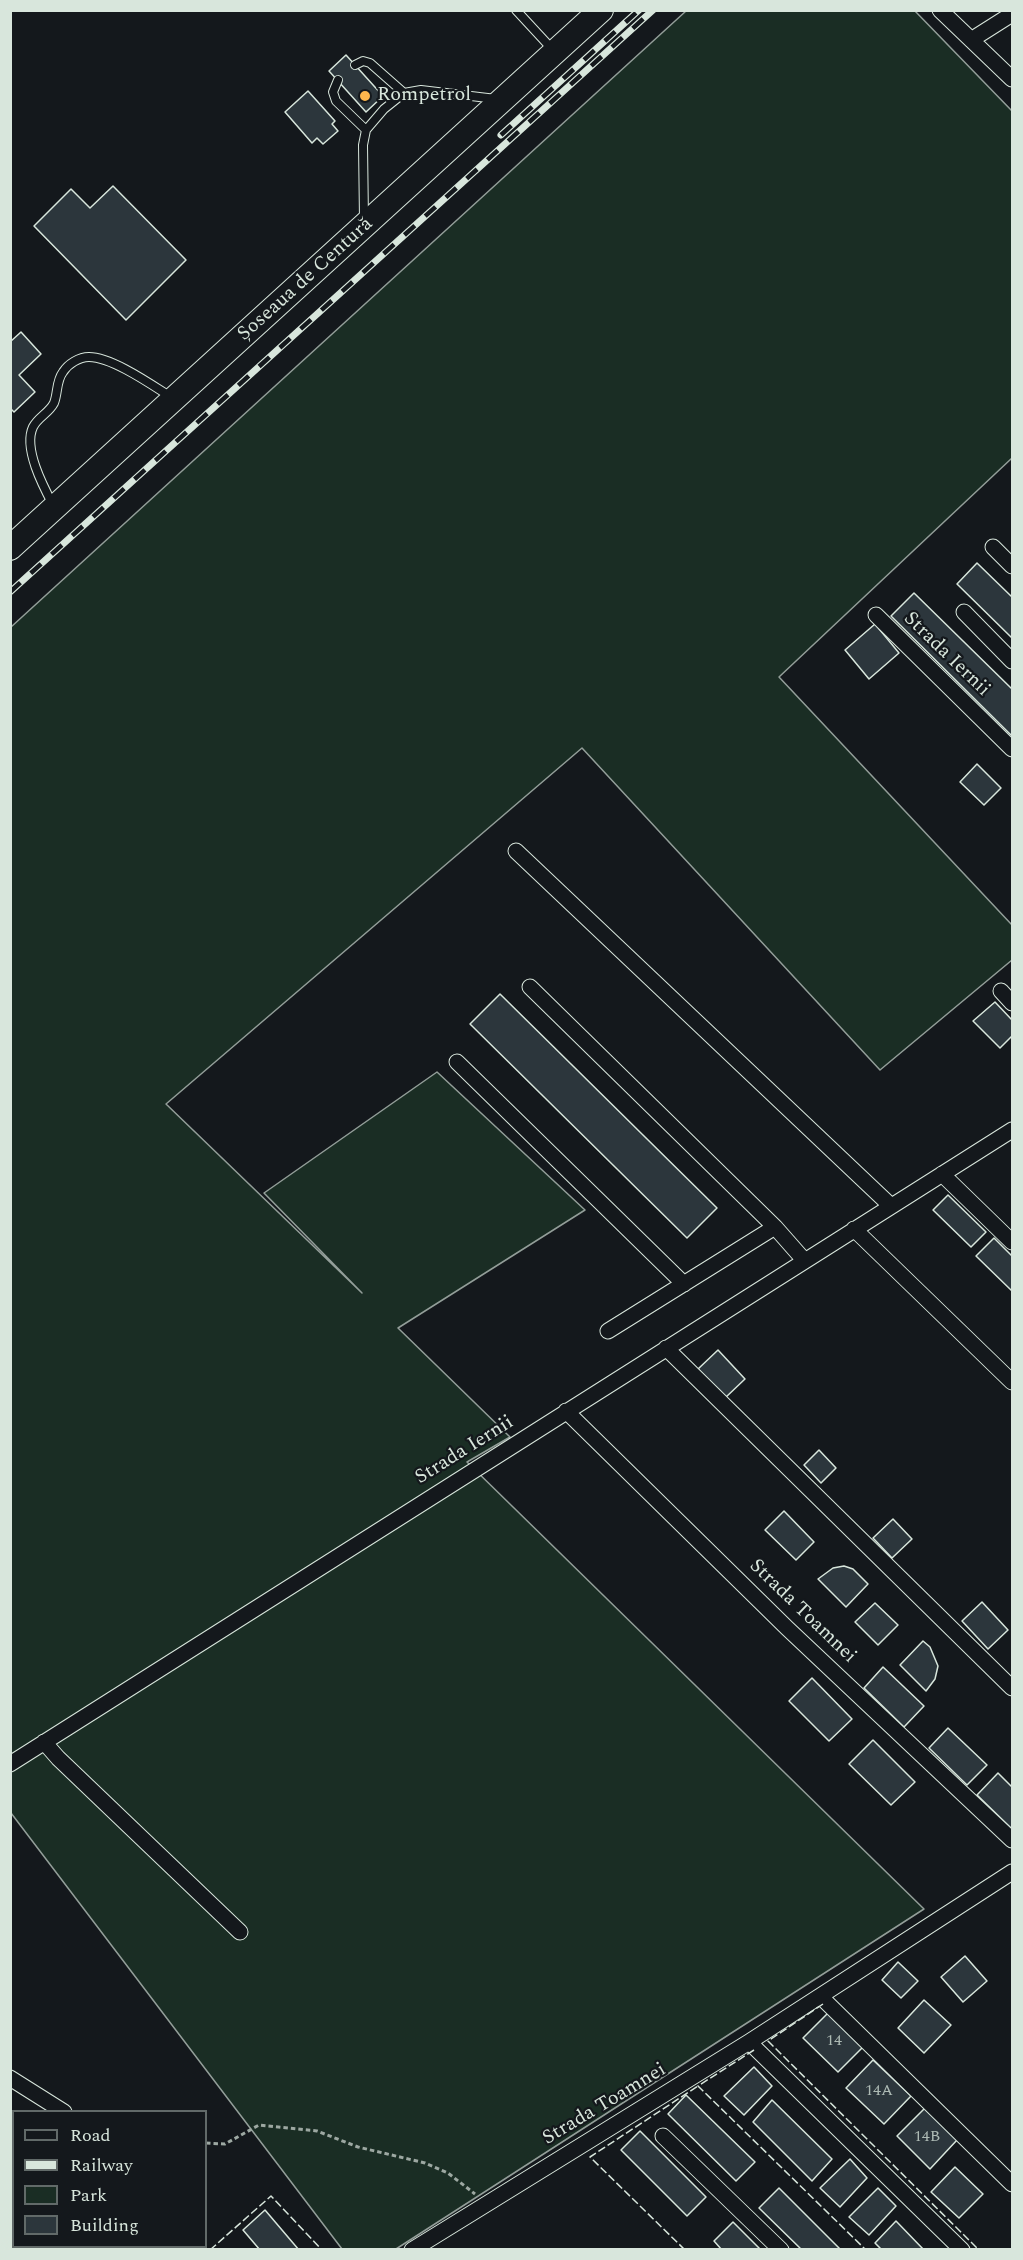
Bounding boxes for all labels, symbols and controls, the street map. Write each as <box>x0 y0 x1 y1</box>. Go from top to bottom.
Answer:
place label: Rompetrol <box>377 84 471 108</box>
marker: Rompetrol <box>358 89 372 103</box>
street label: Șoseaua de Centură <box>233 213 379 347</box>
street label: Strada Iernii <box>898 608 994 702</box>
street label: Strada Iernii <box>411 1411 519 1491</box>
street label: Strada Toamnei <box>743 1555 861 1669</box>
house number: 14 <box>826 2032 842 2052</box>
street label: Strada Toamnei <box>539 2059 671 2151</box>
house number: 14A <box>865 2082 893 2102</box>
legend <box>12 2110 207 2248</box>
text: Road <box>70 2122 111 2149</box>
house number: 14B <box>914 2128 940 2148</box>
text: Railway <box>70 2152 133 2179</box>
text: Park <box>70 2182 107 2209</box>
text: Building <box>70 2212 139 2239</box>

